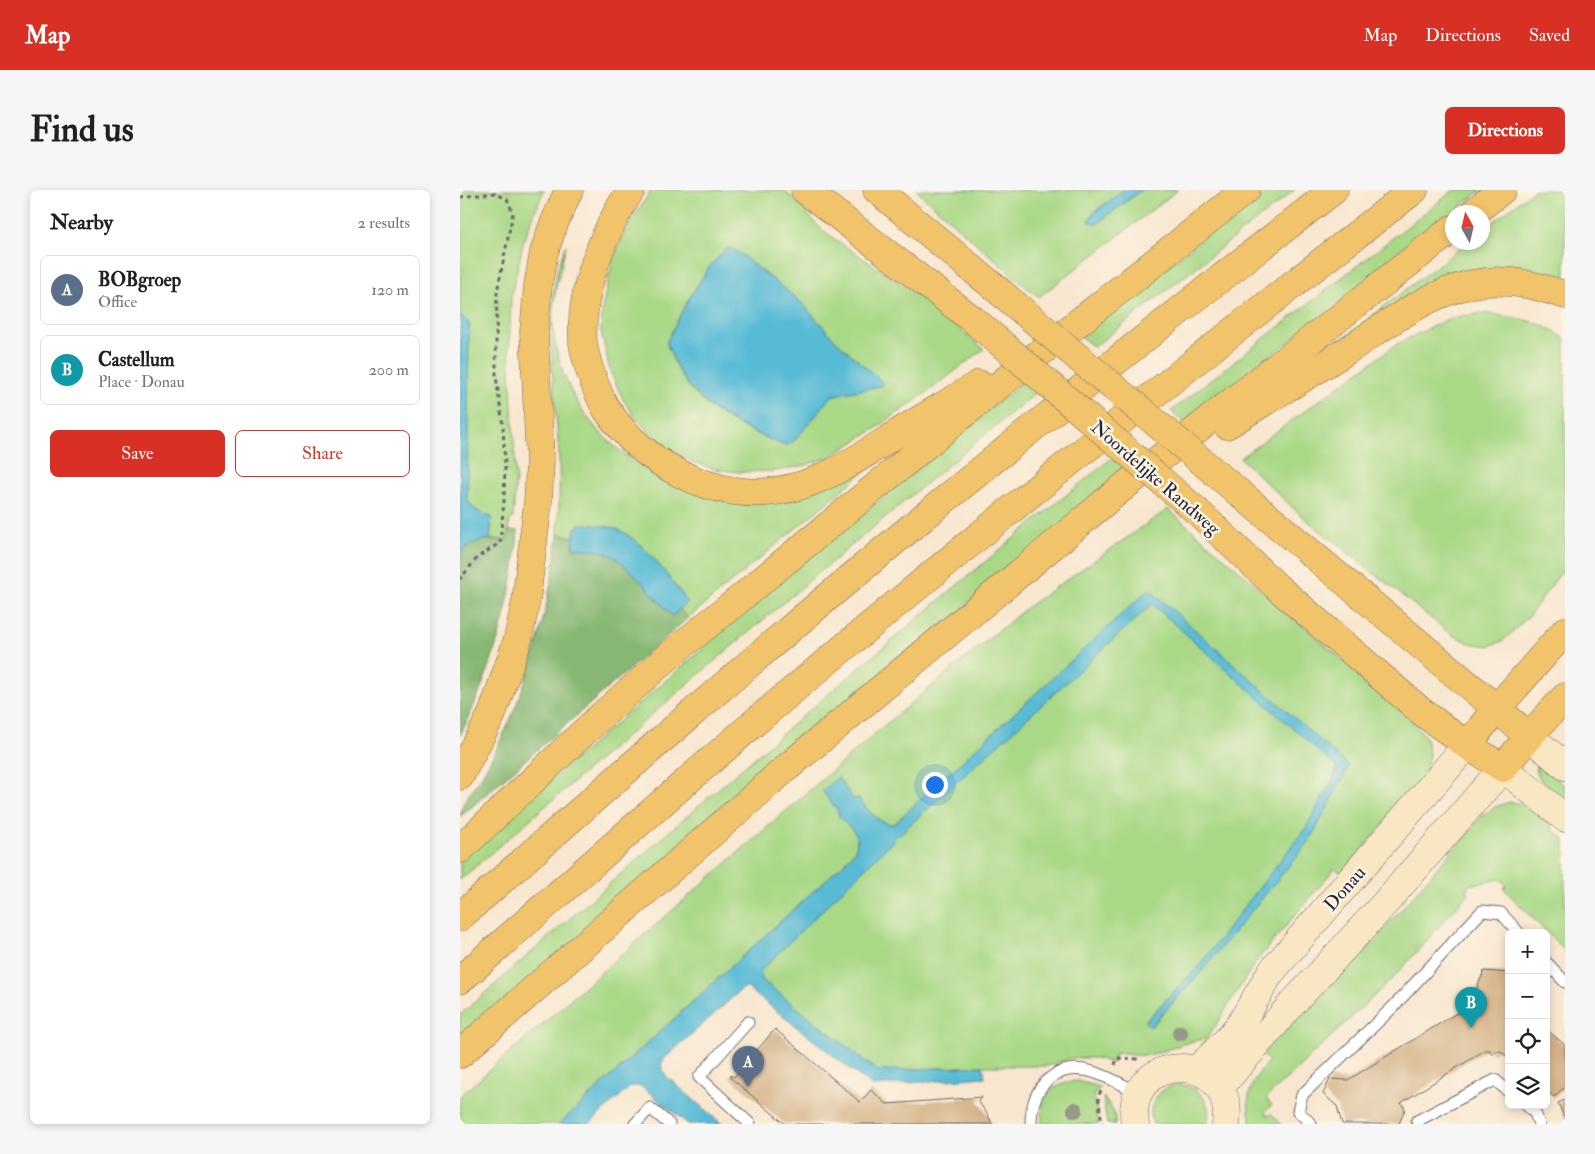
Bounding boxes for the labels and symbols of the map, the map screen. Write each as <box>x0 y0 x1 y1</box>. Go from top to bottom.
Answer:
north arrow <box>1445 205 1490 250</box>
street label: Noordelijke Randweg <box>1086 415 1225 541</box>
your location <box>922 772 948 798</box>
street label: Donau <box>1319 861 1371 916</box>
pin: B <box>1455 987 1487 1028</box>
pin: A <box>732 1046 764 1087</box>

